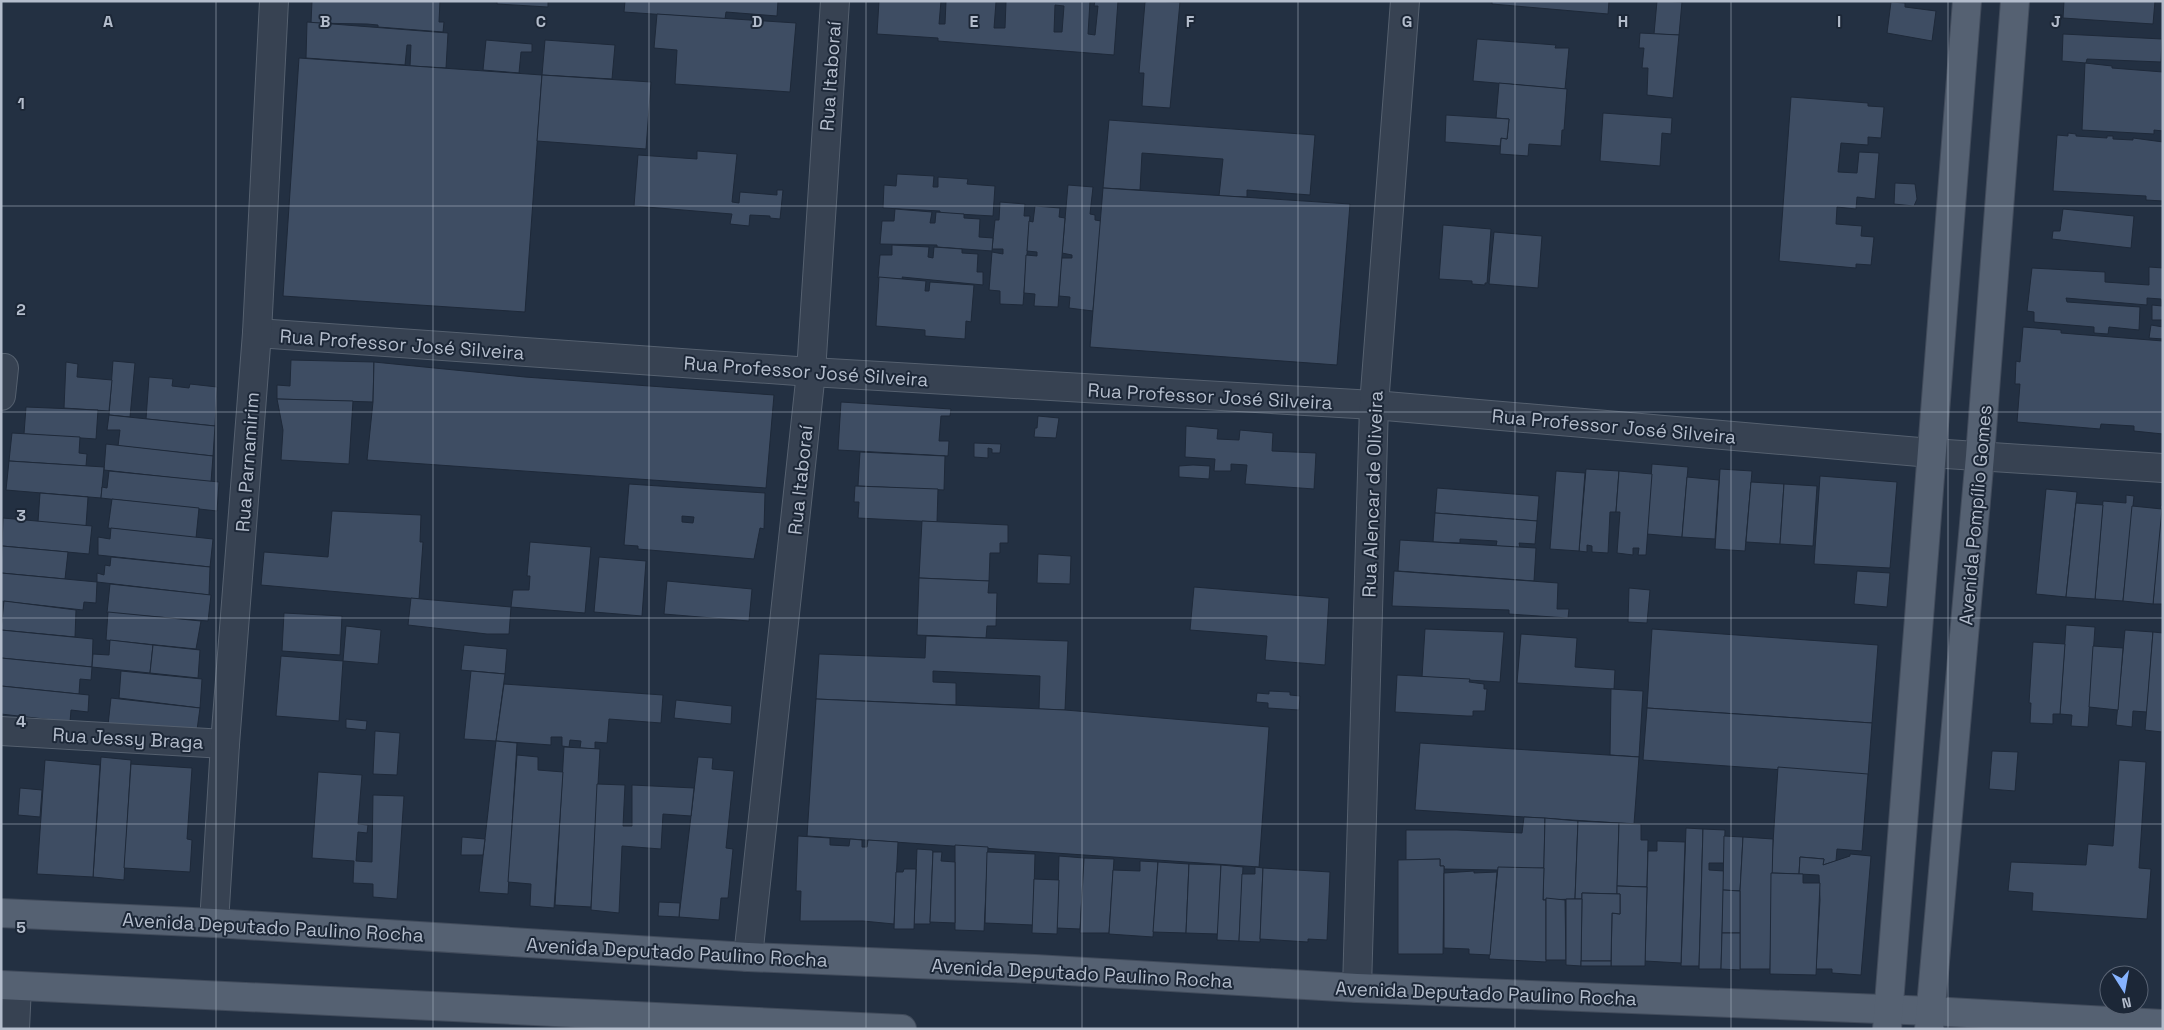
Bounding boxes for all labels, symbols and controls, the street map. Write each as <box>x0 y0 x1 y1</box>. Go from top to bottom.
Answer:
text: A <box>103 11 113 32</box>
text: B <box>320 11 330 32</box>
text: C <box>536 11 546 32</box>
text: D <box>752 11 762 32</box>
text: E <box>970 11 979 32</box>
text: F <box>1186 11 1195 32</box>
text: G <box>1402 11 1412 32</box>
text: H <box>1618 11 1628 32</box>
text: I <box>1837 11 1841 32</box>
text: J <box>2051 11 2061 32</box>
street label: Rua Itaboraí <box>814 20 847 132</box>
text: 1 <box>17 93 25 114</box>
text: 2 <box>16 299 26 320</box>
street label: Rua Professor José Silveira <box>279 323 525 366</box>
street label: Rua Professor José Silveira <box>683 350 929 393</box>
street label: Rua Professor José Silveira <box>1087 378 1333 415</box>
street label: Rua Alencar de Oliveira <box>1356 390 1389 598</box>
street label: Rua Parnamirim <box>230 391 265 533</box>
street label: Rua Professor José Silveira <box>1491 403 1737 450</box>
street label: Avenida Pompílio Gomes <box>1953 404 1998 626</box>
street label: Rua Itaboraí <box>782 424 819 536</box>
text: 3 <box>16 505 26 526</box>
text: 4 <box>16 711 26 732</box>
street label: Rua Jessy Braga <box>52 722 204 755</box>
street label: Avenida Deputado Paulino Rocha <box>122 907 424 948</box>
text: 5 <box>16 917 26 938</box>
street label: Avenida Deputado Paulino Rocha <box>526 932 828 973</box>
street label: Avenida Deputado Paulino Rocha <box>931 953 1233 994</box>
north arrow <box>2099 965 2149 1015</box>
street label: Avenida Deputado Paulino Rocha <box>1335 976 1637 1011</box>
text: N <box>2120 993 2133 1012</box>

